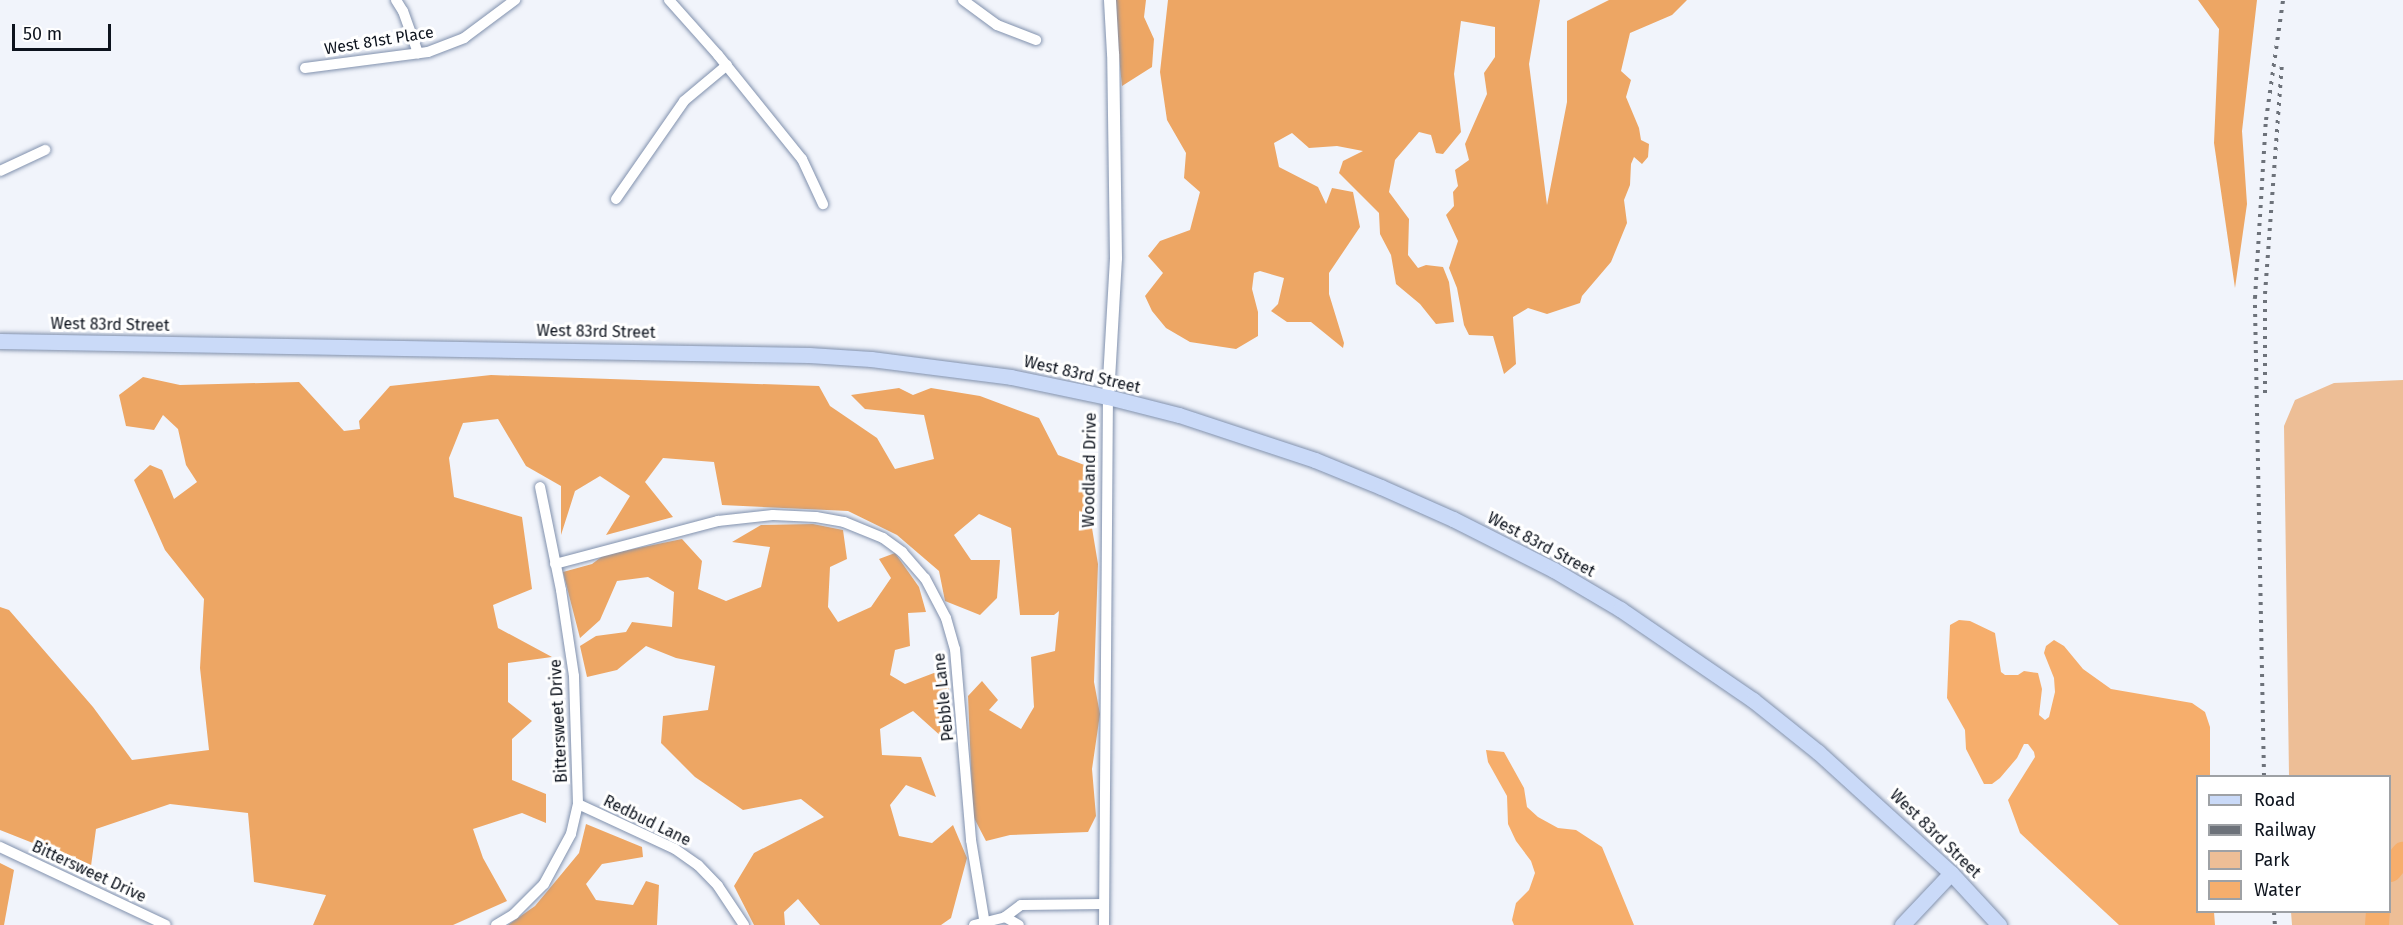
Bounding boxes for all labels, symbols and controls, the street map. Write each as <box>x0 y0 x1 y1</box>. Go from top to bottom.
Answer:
scale bar <box>15 12 114 50</box>
text: 50 m <box>23 23 62 45</box>
street label: West 81st Place <box>323 23 435 59</box>
street label: West 83rd Street <box>50 314 170 336</box>
street label: West 83rd Street <box>536 321 656 343</box>
street label: West 83rd Street <box>1022 352 1142 398</box>
street label: Woodland Drive <box>1079 412 1101 528</box>
street label: West 83rd Street <box>1484 509 1598 581</box>
street label: Pebble Lane <box>930 652 958 742</box>
street label: Bittersweet Drive <box>546 659 572 783</box>
legend <box>2196 775 2391 913</box>
street label: West 83rd Street <box>1886 786 1984 882</box>
text: Road <box>2254 789 2296 811</box>
street label: Redbud Lane <box>600 792 694 850</box>
text: Railway <box>2254 819 2316 841</box>
street label: Bittersweet Drive <box>29 837 149 907</box>
text: Park <box>2254 849 2289 871</box>
text: Water <box>2254 879 2301 901</box>

